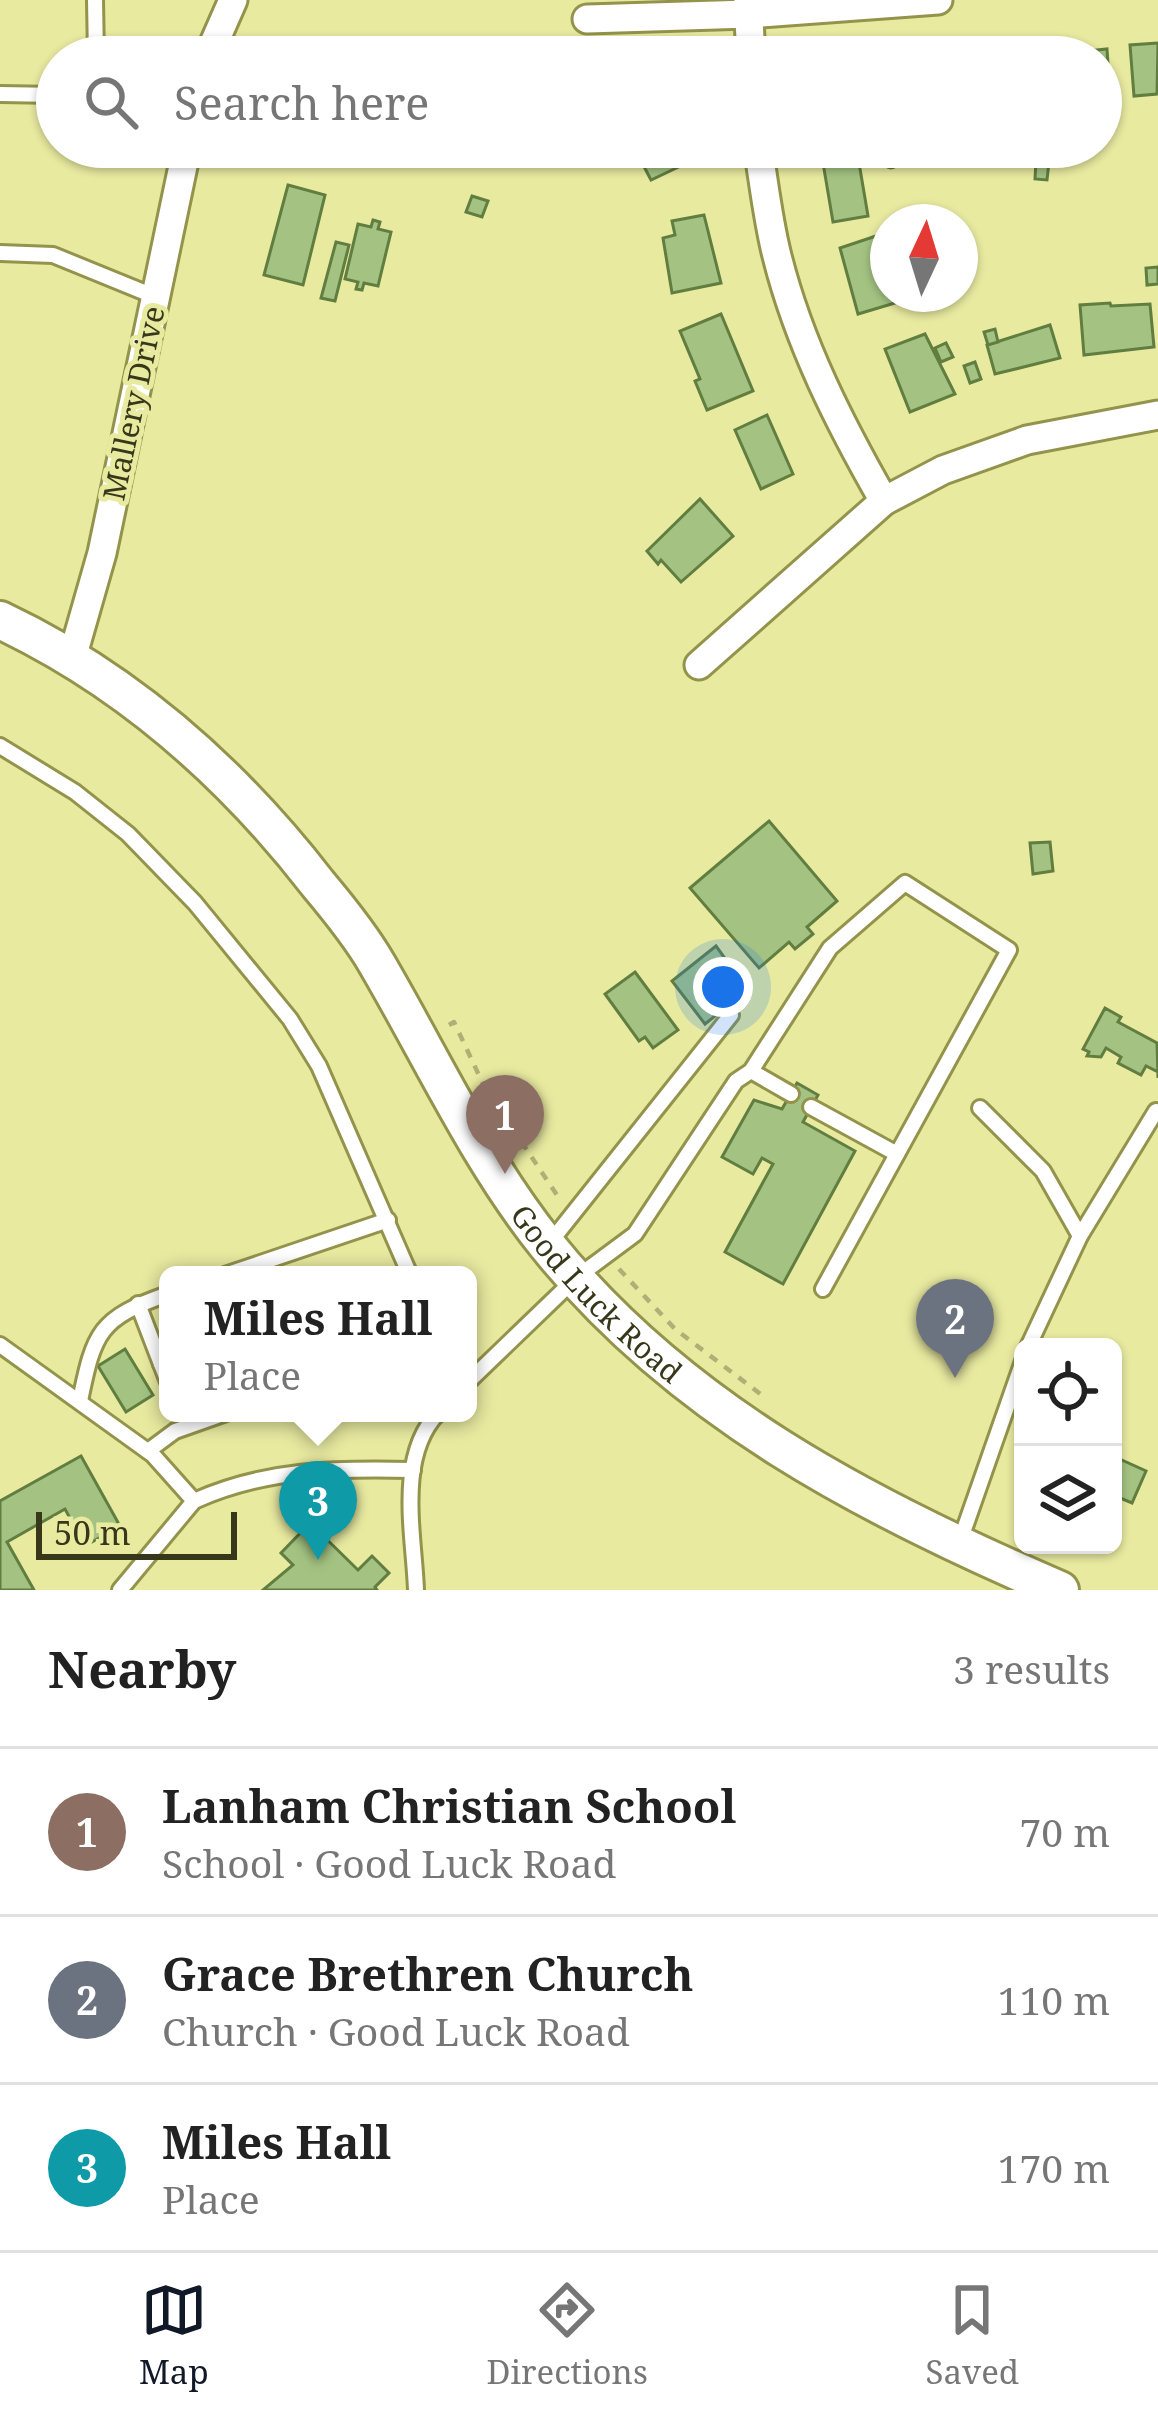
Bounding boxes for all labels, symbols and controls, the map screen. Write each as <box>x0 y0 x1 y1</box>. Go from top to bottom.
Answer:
search box <box>36 36 1122 168</box>
icon: search <box>78 69 144 135</box>
text: Search here <box>174 72 429 133</box>
north arrow <box>870 204 978 312</box>
street label: Mallery Drive <box>92 302 174 504</box>
your location <box>693 957 753 1017</box>
pin: 1 <box>466 1075 544 1174</box>
street label: Good Luck Road <box>502 1196 691 1392</box>
popup <box>159 1266 477 1422</box>
pin: 2 <box>916 1279 994 1378</box>
text: Miles Hall <box>203 1287 433 1348</box>
map controls <box>1014 1338 1122 1554</box>
button: locate <box>1014 1338 1122 1446</box>
text: Place <box>203 1348 301 1401</box>
button: layers <box>1014 1446 1122 1554</box>
pin: 3 <box>279 1461 357 1560</box>
scale bar <box>36 1506 237 1559</box>
text: 50 m <box>54 1510 131 1555</box>
text: Nearby <box>48 1633 236 1703</box>
text: 3 results <box>953 1642 1110 1695</box>
text: Lanham Christian School <box>162 1775 736 1836</box>
text: 1 <box>76 1805 98 1858</box>
text: 70 m <box>1019 1805 1110 1858</box>
text: School · Good Luck Road <box>162 1836 616 1889</box>
text: Grace Brethren Church <box>162 1943 694 2004</box>
text: 2 <box>76 1973 98 2026</box>
text: 110 m <box>998 1973 1110 2026</box>
text: Church · Good Luck Road <box>162 2004 630 2057</box>
text: Miles Hall <box>162 2111 391 2172</box>
text: 3 <box>76 2141 98 2194</box>
text: 170 m <box>998 2141 1110 2194</box>
text: Place <box>162 2172 260 2225</box>
tab: Map <box>139 2277 209 2394</box>
tab: Directions <box>486 2277 648 2394</box>
tab: Saved <box>926 2277 1019 2394</box>

